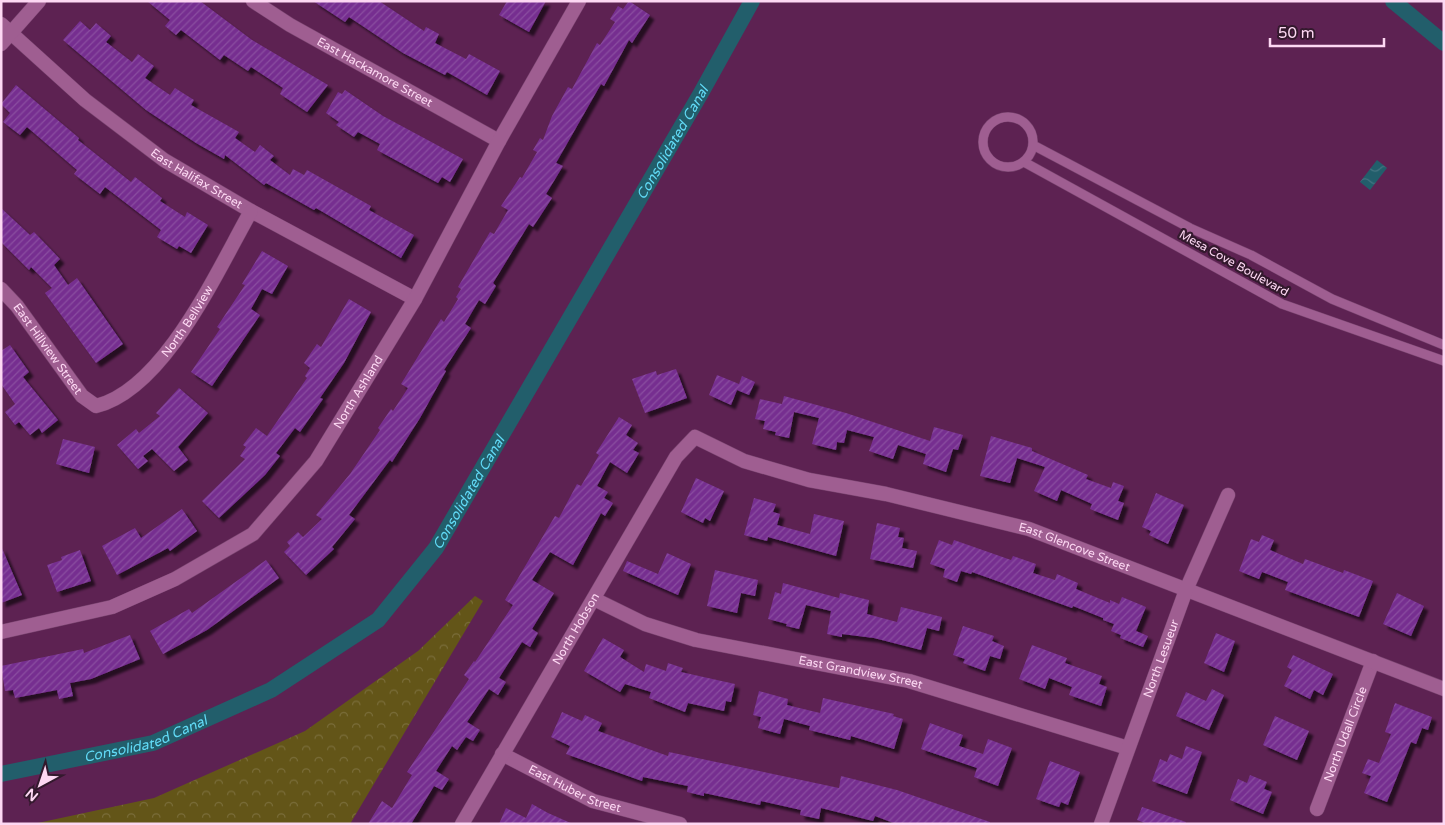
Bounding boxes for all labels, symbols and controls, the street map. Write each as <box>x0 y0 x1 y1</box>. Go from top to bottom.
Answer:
scale bar <box>1270 15 1384 47</box>
text: 50 m <box>1278 24 1315 42</box>
street label: East Hackamore Street <box>314 34 435 110</box>
water label: Consolidated Canal <box>632 82 713 202</box>
street label: East Halifax Street <box>148 145 245 212</box>
street label: Mesa Cove Boulevard <box>1177 227 1291 299</box>
street label: North Bellview <box>158 283 216 360</box>
street label: East Hillview Street <box>10 300 86 397</box>
street label: North Ashland <box>331 353 386 431</box>
water label: Consolidated Canal <box>429 431 509 552</box>
street label: East Glencove Street <box>1017 520 1133 574</box>
street label: North Hobson <box>550 590 602 667</box>
street label: North Lesueur <box>1141 617 1182 699</box>
street label: East Grandview Street <box>797 653 925 692</box>
street label: North Udall Circle <box>1321 684 1370 784</box>
water label: Consolidated Canal <box>82 711 211 765</box>
north arrow <box>15 760 65 810</box>
street label: East Huber Street <box>526 762 623 815</box>
text: N <box>22 784 42 805</box>

